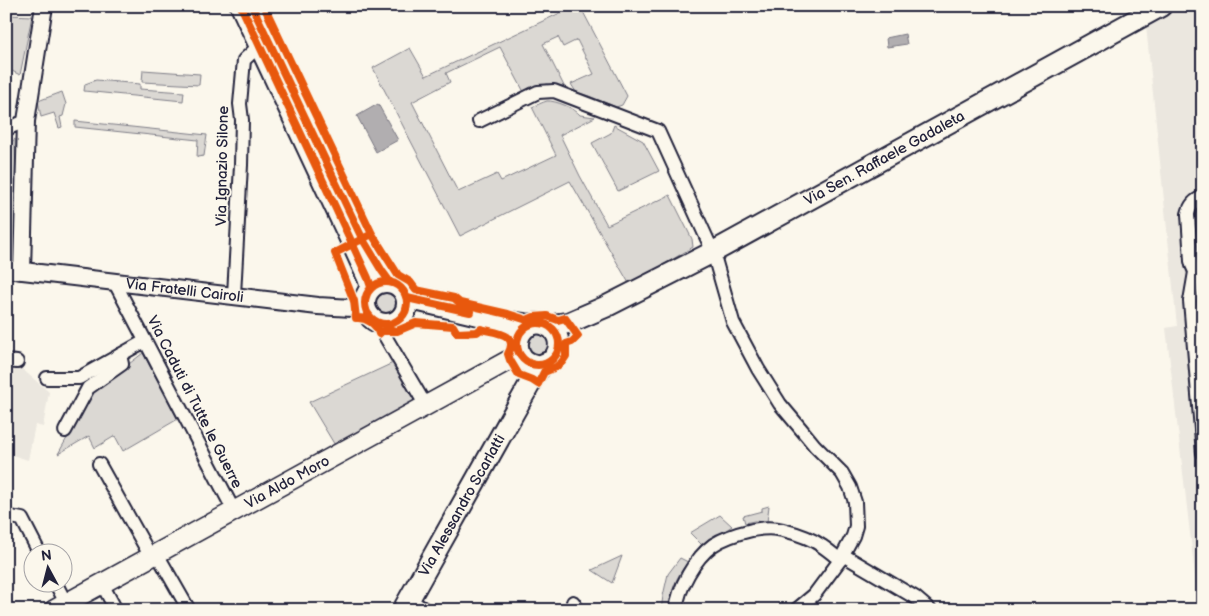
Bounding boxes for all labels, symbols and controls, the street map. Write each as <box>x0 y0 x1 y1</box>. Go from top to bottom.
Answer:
street label: Via Ignazio Silone <box>212 106 233 226</box>
street label: Via Sen. Raffaele Gadaleta <box>801 107 968 210</box>
street label: Via Fratelli Cairoli <box>125 274 245 307</box>
street label: Via Caduti di Tutte le Guerre <box>143 313 247 492</box>
street label: Via Alessandro Scarlatti <box>415 431 510 580</box>
street label: Via Aldo Moro <box>242 451 333 513</box>
north arrow <box>22 544 72 594</box>
text: N <box>40 547 53 565</box>

